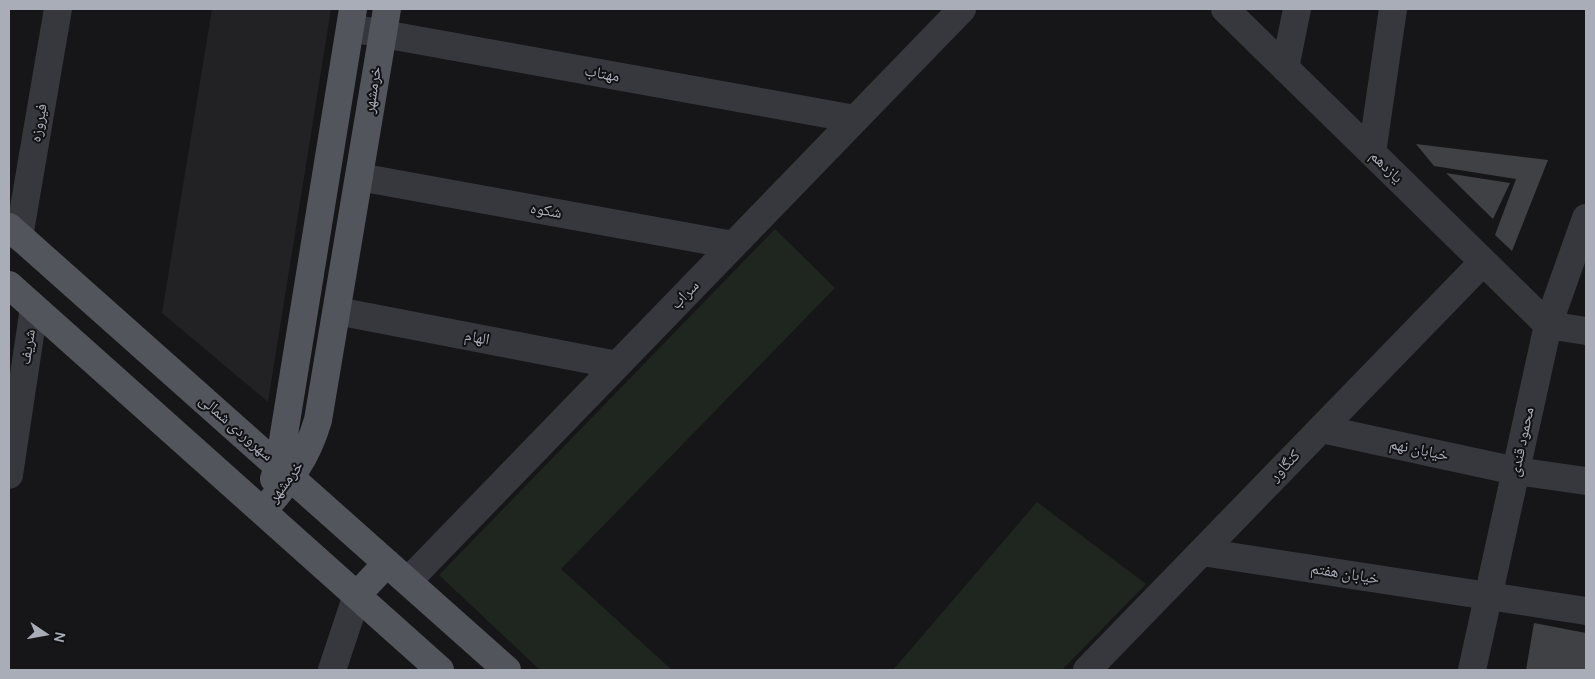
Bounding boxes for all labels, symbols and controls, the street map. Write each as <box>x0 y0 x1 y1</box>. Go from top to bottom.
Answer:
street label: مهتاب <box>583 61 621 87</box>
street label: خرمشهر <box>360 65 386 115</box>
street label: فیروزه <box>26 102 52 144</box>
street label: یازدهم <box>1365 147 1407 187</box>
street label: شکوه <box>529 199 563 223</box>
street label: سراب <box>667 276 703 314</box>
street label: الهام <box>463 326 491 350</box>
street label: شریف <box>16 328 40 366</box>
street label: سهروردی شمالی <box>195 391 277 465</box>
street label: محمود قندی <box>1505 405 1539 479</box>
street label: خیابان نهم <box>1388 434 1450 466</box>
street label: کنگاور <box>1265 446 1305 486</box>
street label: خرمشهر <box>264 457 308 507</box>
street label: خیابان هفتم <box>1309 559 1381 589</box>
north arrow <box>20 609 70 659</box>
text: N <box>50 630 70 644</box>

